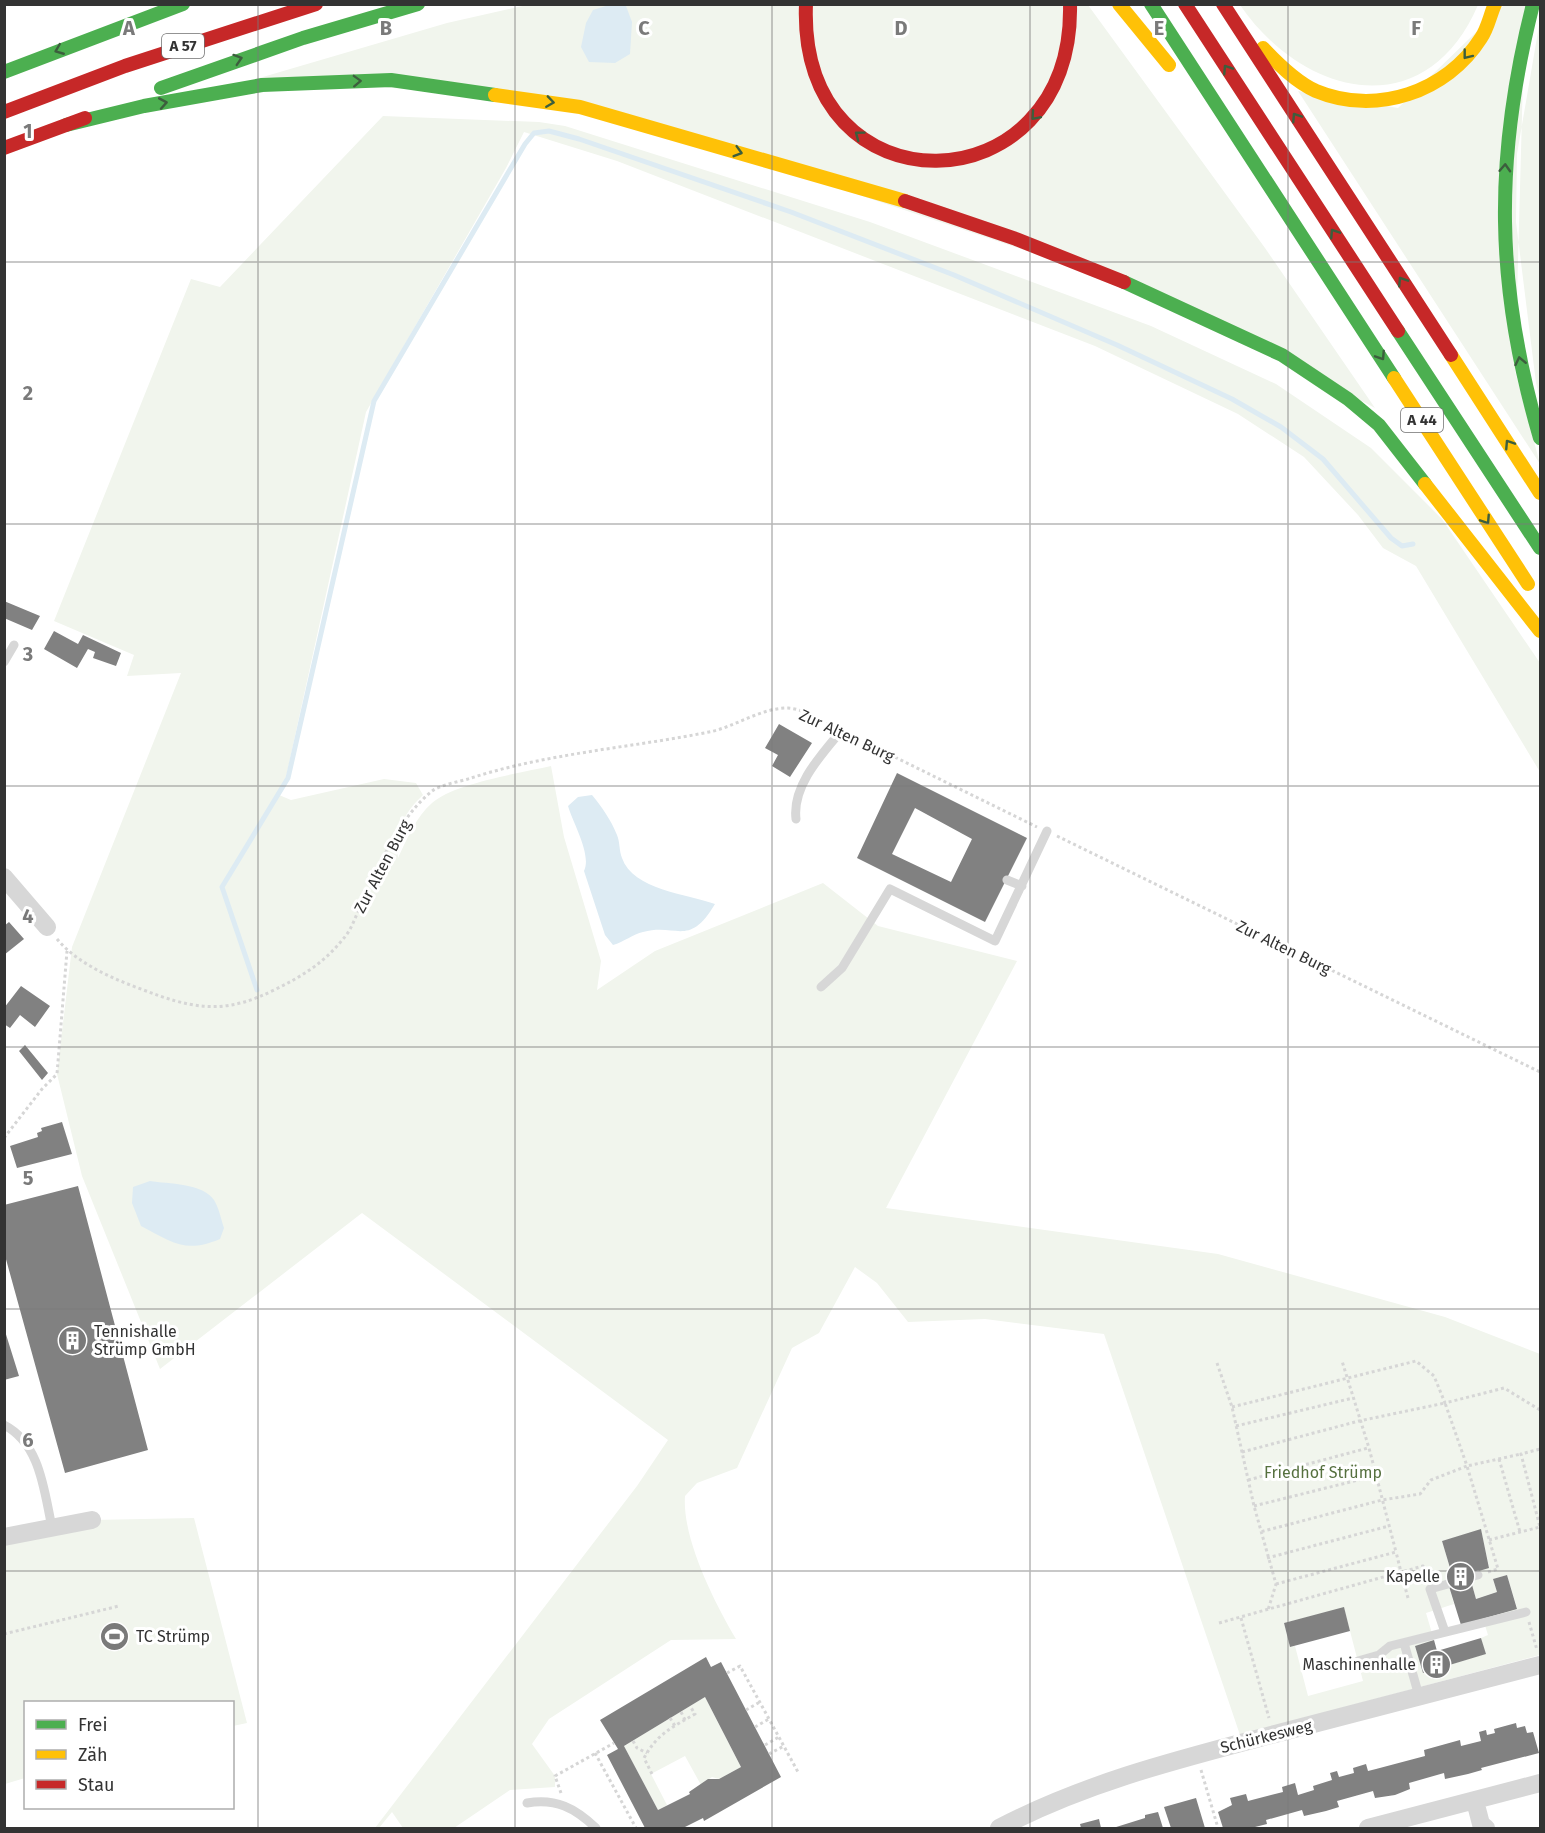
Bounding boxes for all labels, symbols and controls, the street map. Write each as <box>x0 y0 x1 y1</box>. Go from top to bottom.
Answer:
text: A <box>122 16 136 40</box>
text: B <box>380 16 392 40</box>
text: C <box>638 16 650 40</box>
text: D <box>894 16 908 40</box>
text: E <box>1154 16 1164 40</box>
text: F <box>1411 16 1421 40</box>
road number: A 57 <box>162 34 204 58</box>
one-way arrow <box>54 43 65 55</box>
one-way arrow <box>1464 49 1475 60</box>
one-way arrow <box>232 54 243 66</box>
one-way arrow <box>1223 65 1234 76</box>
one-way arrow <box>352 75 361 88</box>
one-way arrow <box>546 96 555 108</box>
one-way arrow <box>159 97 168 109</box>
one-way arrow <box>1031 109 1042 120</box>
one-way arrow <box>1292 113 1303 124</box>
text: 1 <box>23 119 33 143</box>
one-way arrow <box>854 131 865 142</box>
one-way arrow <box>733 145 743 157</box>
one-way arrow <box>1499 163 1512 172</box>
one-way arrow <box>1330 228 1341 239</box>
one-way arrow <box>1398 277 1410 287</box>
one-way arrow <box>1373 350 1385 360</box>
one-way arrow <box>1514 357 1527 367</box>
text: 2 <box>23 381 33 405</box>
road number: A 44 <box>1401 408 1443 432</box>
one-way arrow <box>1504 440 1516 450</box>
one-way arrow <box>1479 514 1491 524</box>
text: 3 <box>22 642 33 666</box>
street label: Zur Alten Burg <box>796 705 898 766</box>
street label: Zur Alten Burg <box>350 816 415 916</box>
text: 4 <box>22 904 34 928</box>
street label: Zur Alten Burg <box>1233 916 1335 979</box>
text: 5 <box>23 1166 34 1190</box>
place label: Tennishalle Strümp GmbH <box>94 1322 196 1359</box>
building icon: Tennishalle Strümp GmbH <box>57 1324 89 1356</box>
text: 6 <box>22 1428 34 1452</box>
park label: Friedhof Strümp <box>1264 1463 1382 1482</box>
building icon: Kapelle <box>1445 1560 1477 1592</box>
place label: Kapelle <box>1386 1567 1440 1586</box>
sports icon: TC Strümp <box>99 1620 131 1652</box>
place label: TC Strümp <box>136 1627 210 1646</box>
building icon: Maschinenhalle <box>1421 1648 1453 1680</box>
place label: Maschinenhalle <box>1303 1655 1416 1674</box>
legend <box>24 1701 234 1809</box>
text: Frei <box>78 1714 108 1736</box>
street label: Schürkesweg <box>1218 1716 1315 1757</box>
text: Zäh <box>78 1744 107 1766</box>
text: Stau <box>78 1774 114 1796</box>

